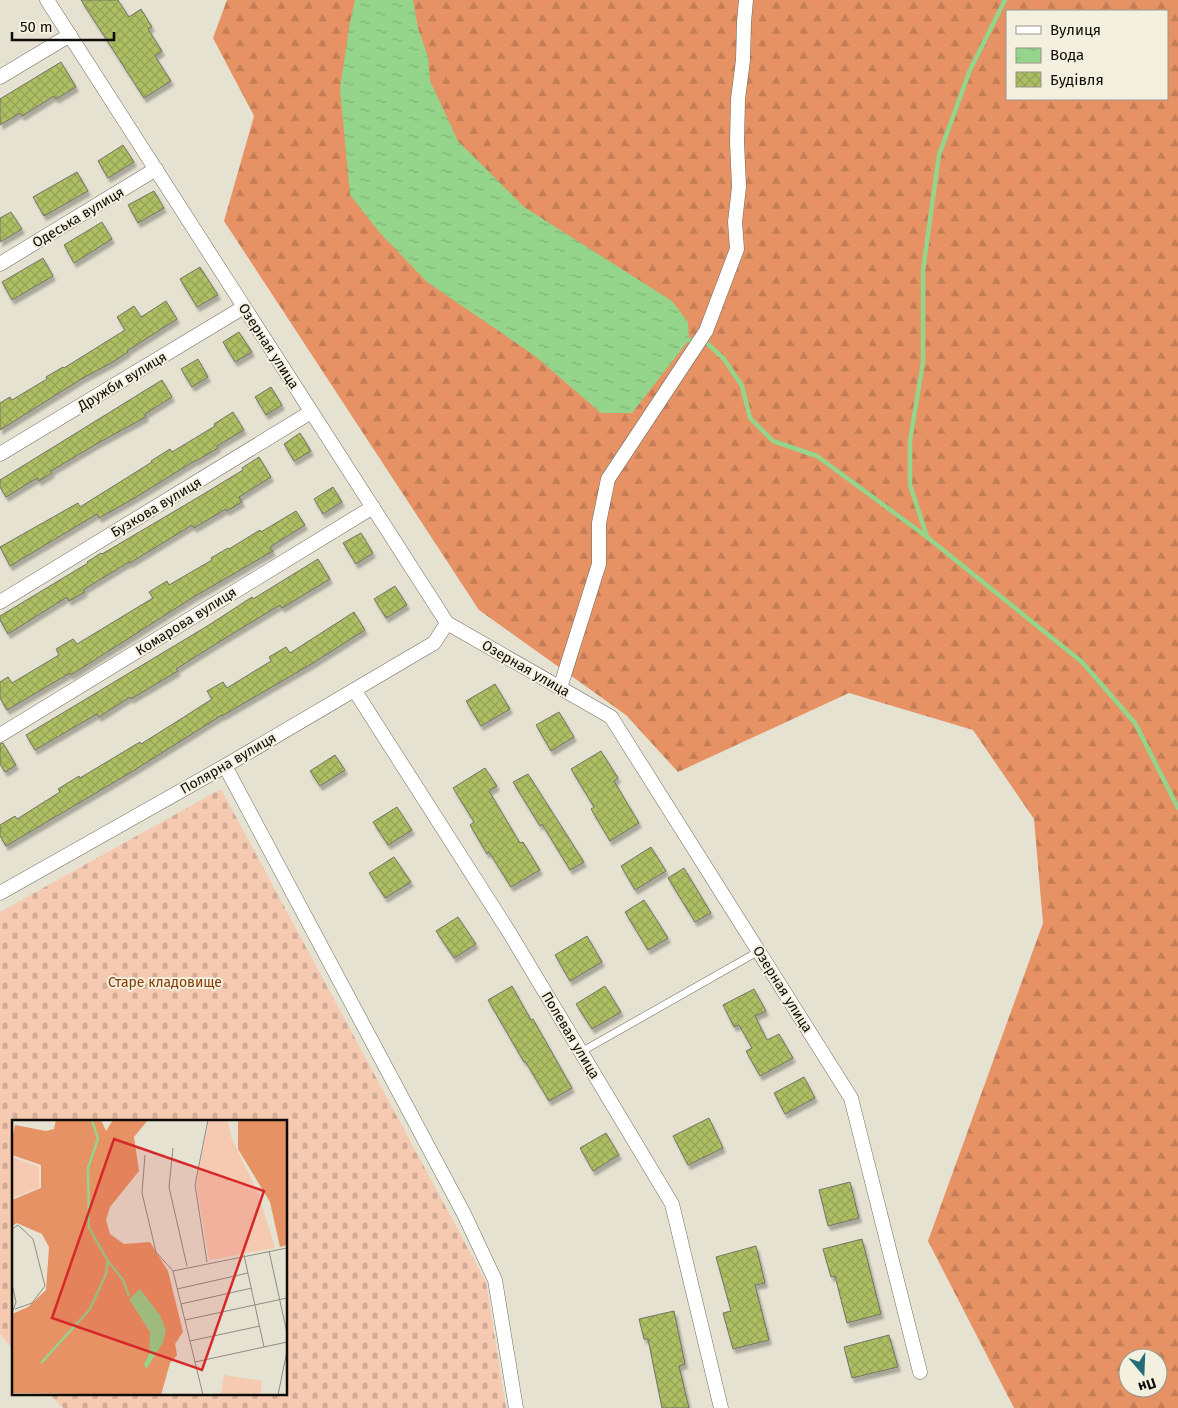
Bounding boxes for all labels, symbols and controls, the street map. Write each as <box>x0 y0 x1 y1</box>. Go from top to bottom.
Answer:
scale bar <box>12 10 115 42</box>
legend <box>1006 10 1168 100</box>
text: 50 m <box>20 18 53 36</box>
text: Вулиця <box>1050 21 1101 39</box>
text: Вода <box>1050 46 1084 64</box>
text: Будівля <box>1050 71 1104 89</box>
street label: Одеська вулиця <box>29 183 127 252</box>
street label: Озерная улица <box>235 300 303 392</box>
street label: Дружби вулиця <box>74 348 170 415</box>
street label: Бузкова вулиця <box>108 474 205 541</box>
street label: Комарова вулиця <box>133 584 240 659</box>
street label: Озерная улица <box>479 636 573 700</box>
street label: Полярна вулиця <box>177 729 279 798</box>
street label: Озерная улица <box>749 943 816 1036</box>
park label: Старе кладовище <box>108 974 222 991</box>
street label: Полевая улица <box>538 988 603 1082</box>
inset map <box>12 1120 288 1396</box>
north arrow <box>1118 1348 1168 1398</box>
text: Пн <box>1136 1374 1158 1396</box>

